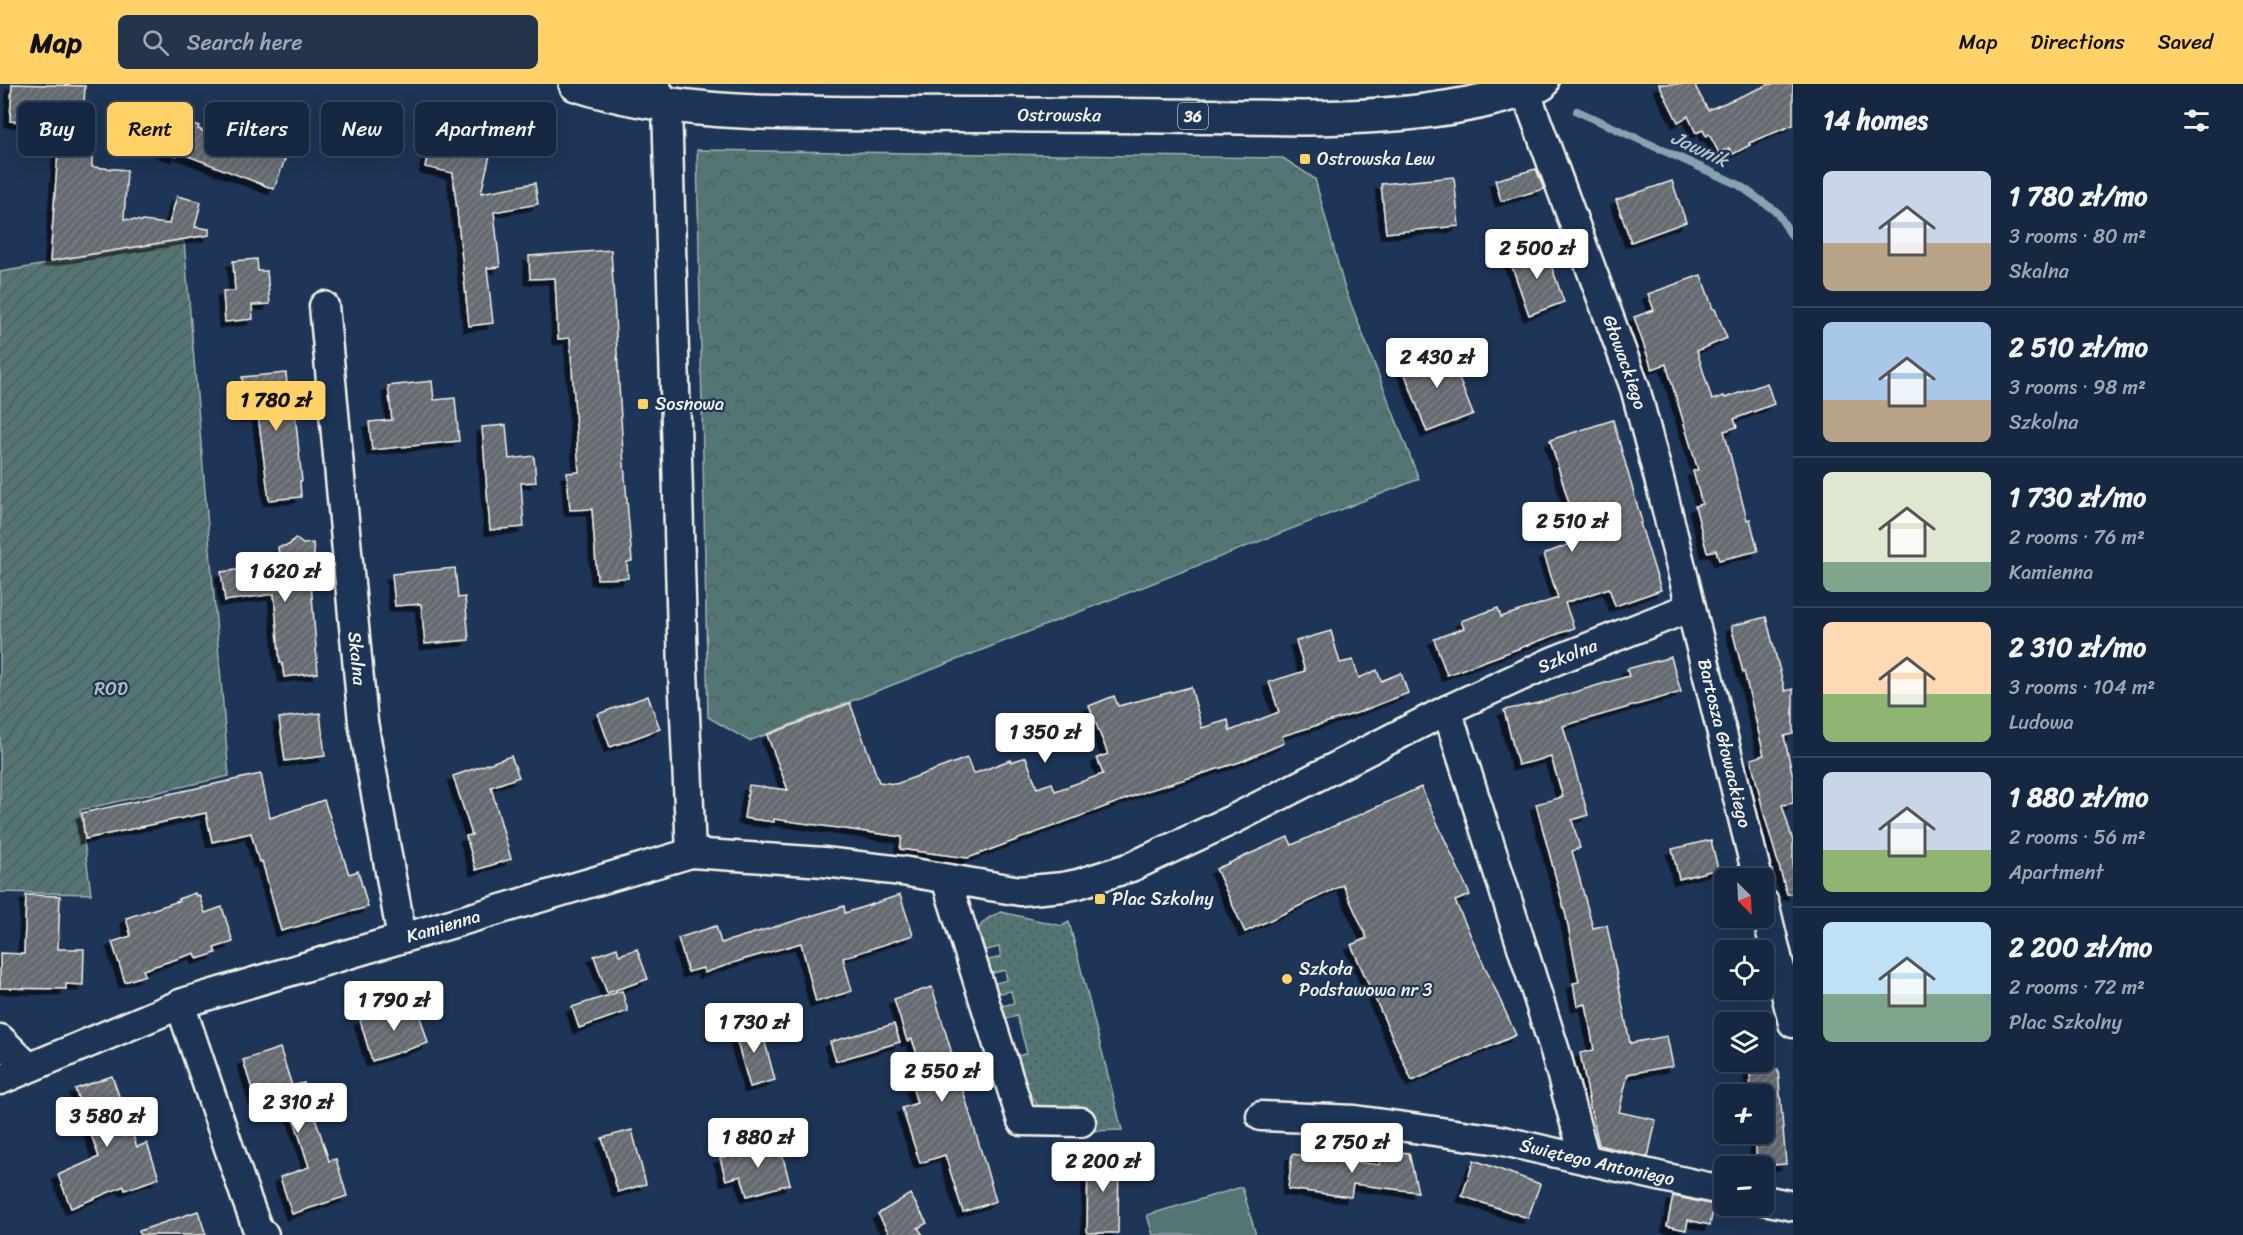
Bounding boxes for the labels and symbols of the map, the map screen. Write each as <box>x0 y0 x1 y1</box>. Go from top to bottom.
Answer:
street label: Ostrowska <box>1017 99 1102 131</box>
road number: 36 <box>1178 103 1208 129</box>
water label: Jawnik <box>1665 120 1736 178</box>
place label: Ostrowska Lew <box>1317 143 1435 175</box>
marker: Ostrowska Lew <box>1298 152 1312 166</box>
pin: 2 500 zł <box>1475 229 1599 280</box>
street label: Głowackiego <box>1593 310 1656 413</box>
pin: 2 430 zł <box>1375 338 1499 389</box>
pin: 1 780 zł <box>214 381 338 432</box>
place label: Sosnowa <box>655 388 724 420</box>
marker: Sosnowa <box>636 397 650 411</box>
pin: 2 510 zł <box>1510 502 1634 553</box>
pin: 1 620 zł <box>223 552 347 603</box>
street label: Szkolna <box>1532 629 1603 683</box>
street label: Skalna <box>339 630 376 688</box>
street label: Bartosza Głowackiego <box>1688 655 1761 831</box>
park label: ROD <box>94 673 128 705</box>
pin: 1 350 zł <box>983 713 1107 764</box>
north arrow <box>1714 868 1774 928</box>
place label: Plac Szkolny <box>1112 883 1214 915</box>
marker: Plac Szkolny <box>1093 892 1107 906</box>
street label: Kamienna <box>402 900 484 952</box>
place label: Szkoła Podstawowa nr 3 <box>1299 953 1432 1006</box>
marker: Szkoła Podstawowa nr 3 <box>1280 972 1294 986</box>
pin: 1 790 zł <box>332 981 456 1032</box>
pin: 1 730 zł <box>692 1003 816 1054</box>
pin: 2 550 zł <box>880 1052 1004 1103</box>
pin: 2 310 zł <box>236 1083 360 1134</box>
pin: 3 580 zł <box>45 1097 169 1148</box>
pin: 1 880 zł <box>696 1118 820 1169</box>
pin: 2 750 zł <box>1290 1123 1414 1174</box>
street label: Świętego Antoniego <box>1516 1129 1678 1195</box>
pin: 2 200 zł <box>1041 1142 1165 1193</box>

